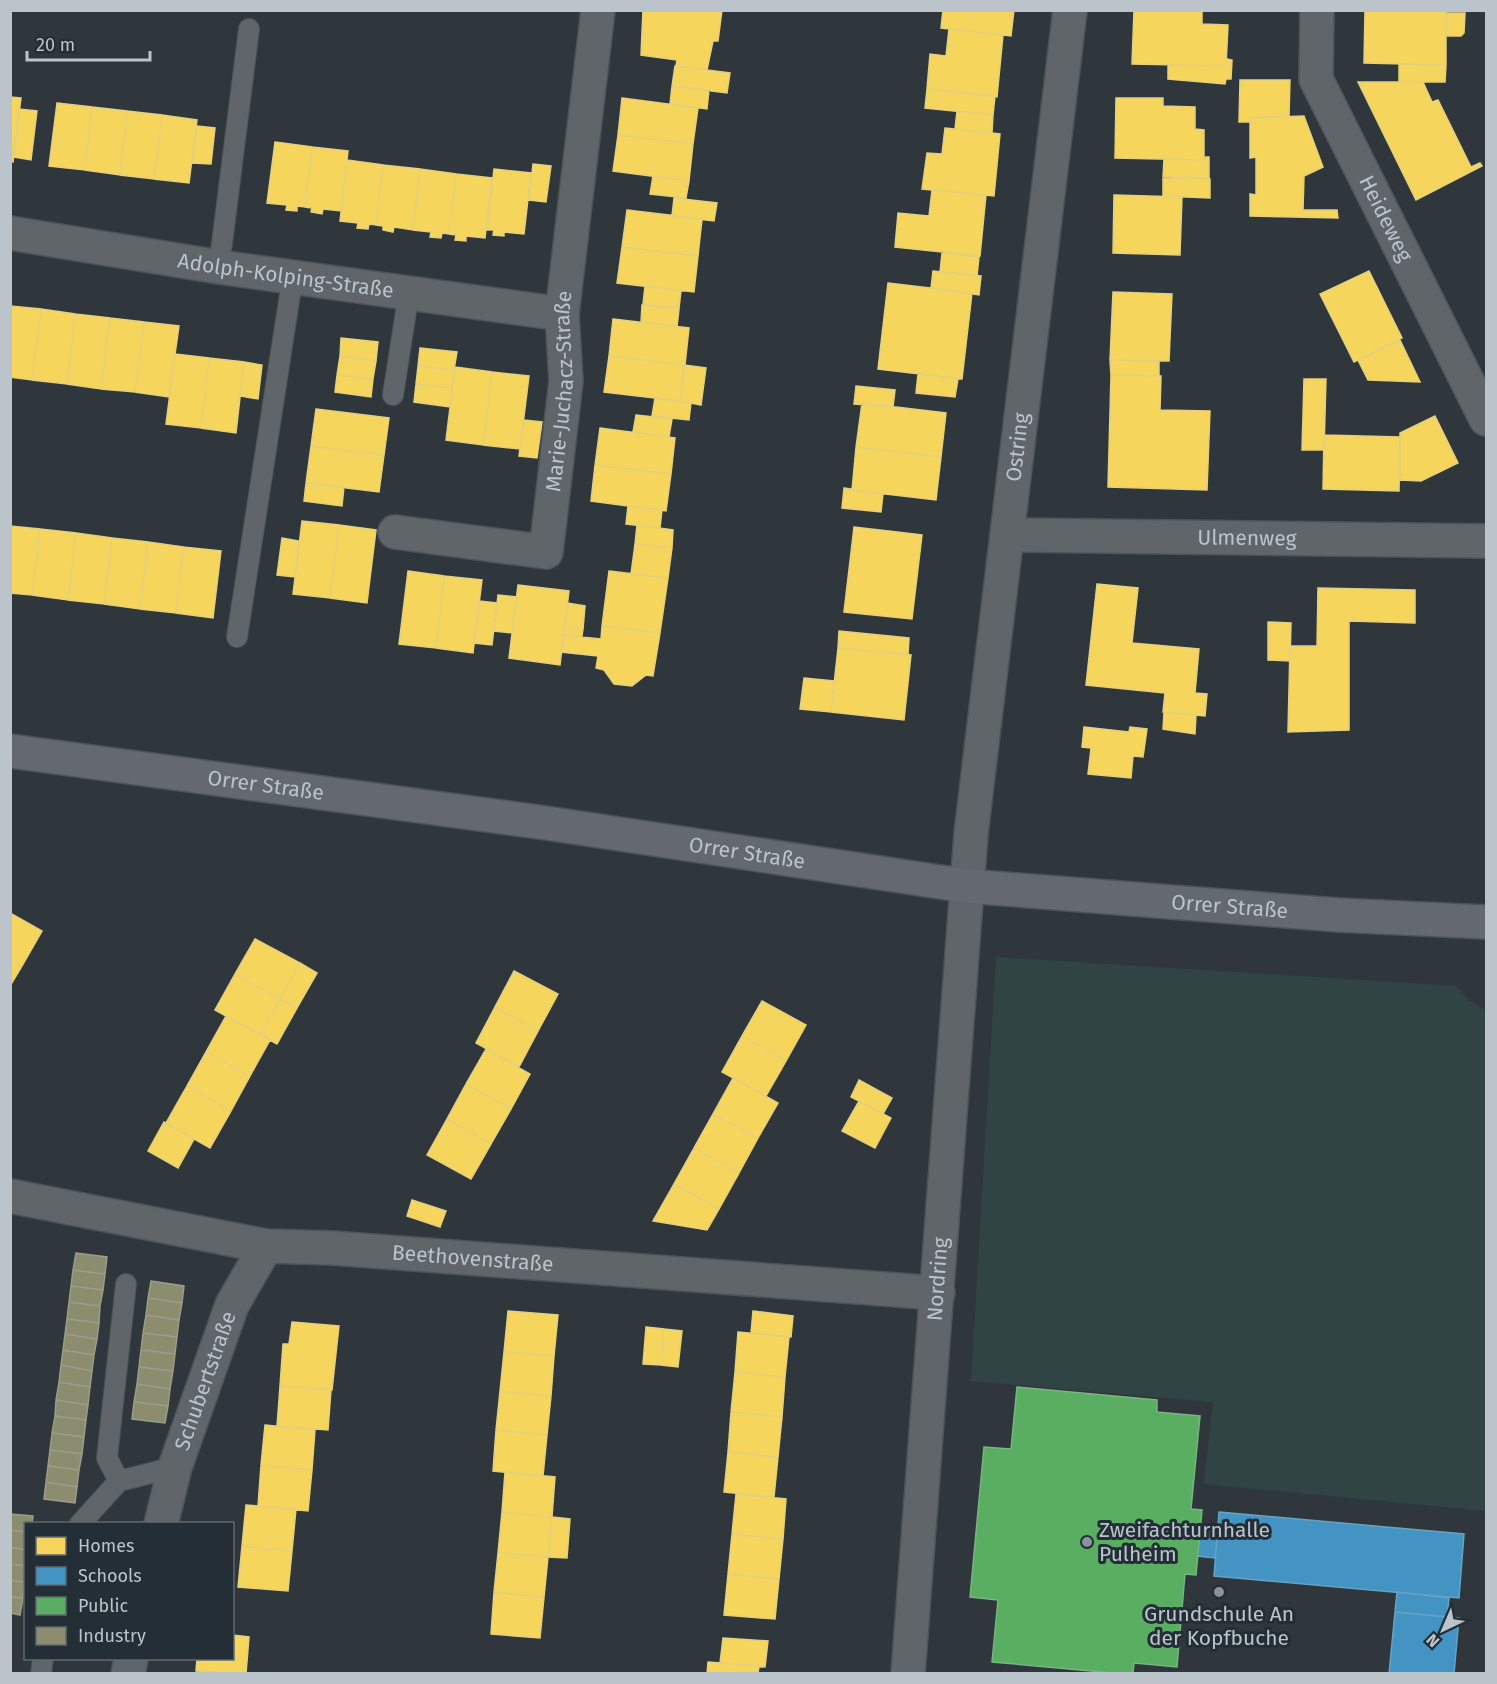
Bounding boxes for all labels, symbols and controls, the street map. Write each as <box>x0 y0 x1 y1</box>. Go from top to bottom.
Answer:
scale bar <box>27 24 150 62</box>
text: 20 m <box>36 34 75 56</box>
street label: Heideweg <box>1353 171 1418 266</box>
street label: Adolph-Kolping-Straße <box>176 247 395 304</box>
street label: Marie-Juchacz-Straße <box>540 289 579 493</box>
street label: Ostring <box>1000 411 1035 483</box>
street label: Ulmenweg <box>1197 524 1297 552</box>
street label: Orrer Straße <box>206 765 325 806</box>
street label: Orrer Straße <box>687 832 807 875</box>
street label: Orrer Straße <box>1170 889 1289 924</box>
street label: Nordring <box>922 1236 954 1322</box>
street label: Beethovenstraße <box>391 1239 554 1277</box>
street label: Schubertstraße <box>169 1308 242 1454</box>
place label: Zweifachturnhalle Pulheim <box>1099 1517 1270 1567</box>
legend <box>24 1522 234 1660</box>
text: Homes <box>78 1535 134 1557</box>
marker: Zweifachturnhalle Pulheim <box>1080 1535 1094 1549</box>
text: Schools <box>78 1565 142 1587</box>
marker: Grundschule An der Kopfbuche <box>1212 1585 1226 1599</box>
text: Public <box>78 1595 128 1617</box>
north arrow <box>1413 1600 1473 1660</box>
place label: Grundschule An der Kopfbuche <box>1144 1601 1294 1651</box>
text: Industry <box>78 1625 146 1647</box>
text: N <box>1423 1630 1443 1651</box>

